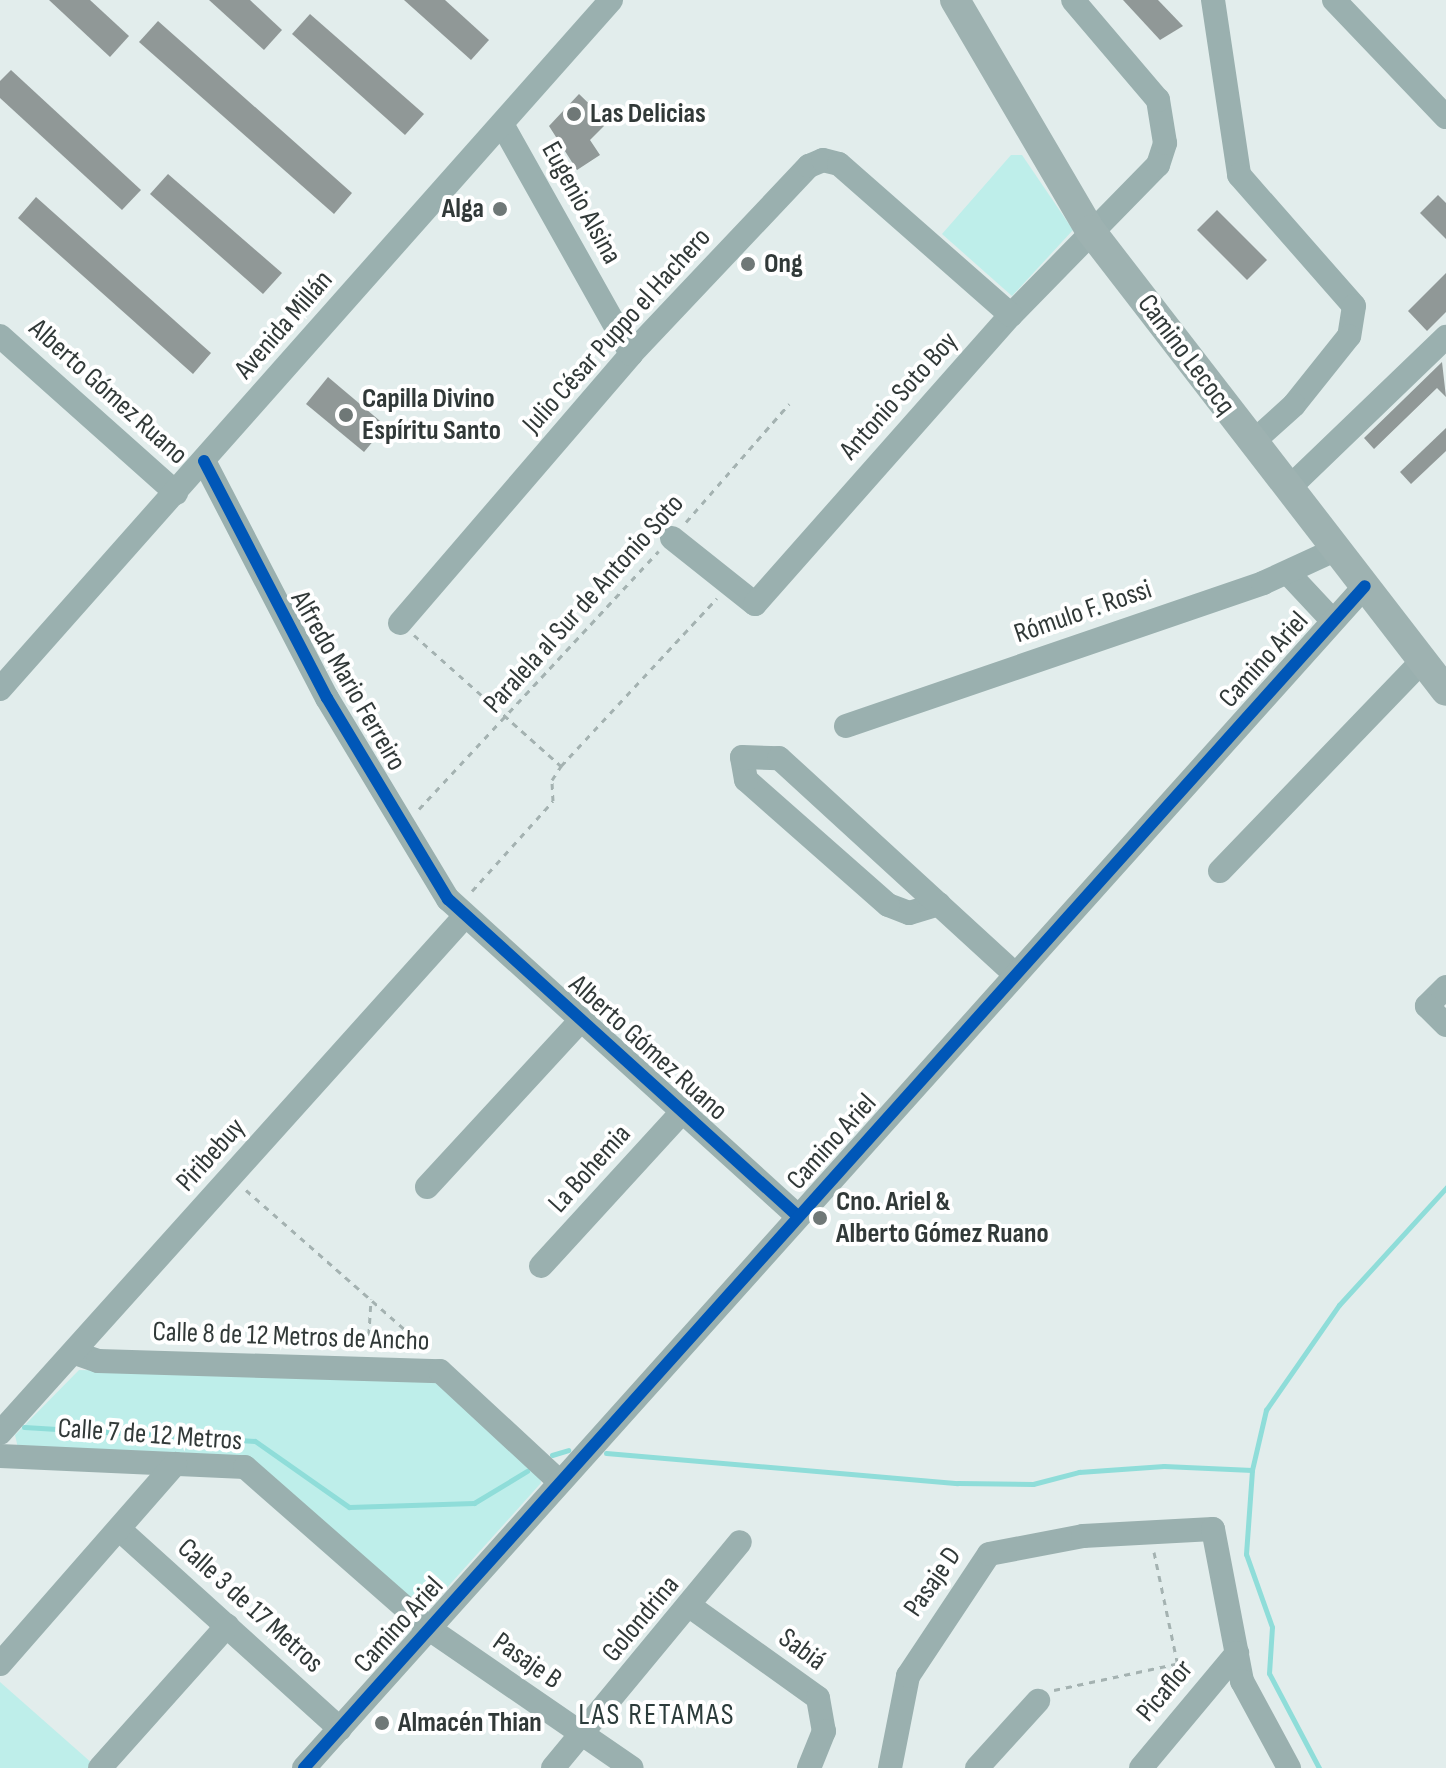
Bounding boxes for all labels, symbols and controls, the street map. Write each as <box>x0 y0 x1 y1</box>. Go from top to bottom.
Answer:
place label: Las Delicias <box>590 97 706 131</box>
marker: Las Delicias <box>565 105 583 123</box>
street label: Eugenio Alsina <box>534 136 628 270</box>
place label: Alga <box>442 192 484 226</box>
marker: Alga <box>491 200 509 218</box>
street label: Julio César Puppo el Hachero <box>516 221 718 441</box>
place label: Ong <box>764 247 803 281</box>
marker: Ong <box>739 255 757 273</box>
street label: Avenida Millán <box>228 264 340 386</box>
street label: Camino Lecocq <box>1130 288 1242 422</box>
street label: Alberto Gómez Ruano <box>22 312 194 472</box>
street label: Antonio Soto Boy <box>833 325 965 467</box>
place label: Capilla Divino Espíritu Santo <box>362 382 501 448</box>
marker: Capilla Divino Espíritu Santo <box>337 406 355 424</box>
street label: Paralela al Sur de Antonio Soto <box>477 488 691 720</box>
street label: Rómulo F. Rossi <box>1010 573 1156 651</box>
street label: Alfredo Mario Ferreiro <box>283 585 413 777</box>
street label: Camino Ariel <box>1212 605 1316 715</box>
street label: Alberto Gómez Ruano <box>562 968 734 1128</box>
street label: Camino Ariel <box>780 1087 884 1197</box>
street label: Piribebuy <box>169 1111 253 1199</box>
street label: La Bohemia <box>542 1118 638 1220</box>
place label: Cno. Ariel & Alberto Gómez Ruano <box>836 1185 1049 1251</box>
marker: Cno. Ariel & Alberto Gómez Ruano <box>811 1209 829 1227</box>
street label: Calle 8 de 12 Metros de Ancho <box>152 1315 430 1359</box>
street label: Calle 7 de 12 Metros <box>57 1412 243 1458</box>
street label: Calle 3 de 17 Metros <box>170 1532 330 1680</box>
street label: Pasaje D <box>897 1541 969 1623</box>
street label: Golondrina <box>595 1569 687 1669</box>
street label: Camino Ariel <box>347 1570 451 1680</box>
street label: Sabiá <box>772 1622 832 1678</box>
street label: Pasaje B <box>486 1625 568 1697</box>
street label: Picaflor <box>1129 1653 1201 1729</box>
district label: LAS RETAMAS <box>578 1697 736 1733</box>
place label: Almacén Thian <box>398 1706 542 1740</box>
marker: Almacén Thian <box>373 1714 391 1732</box>

